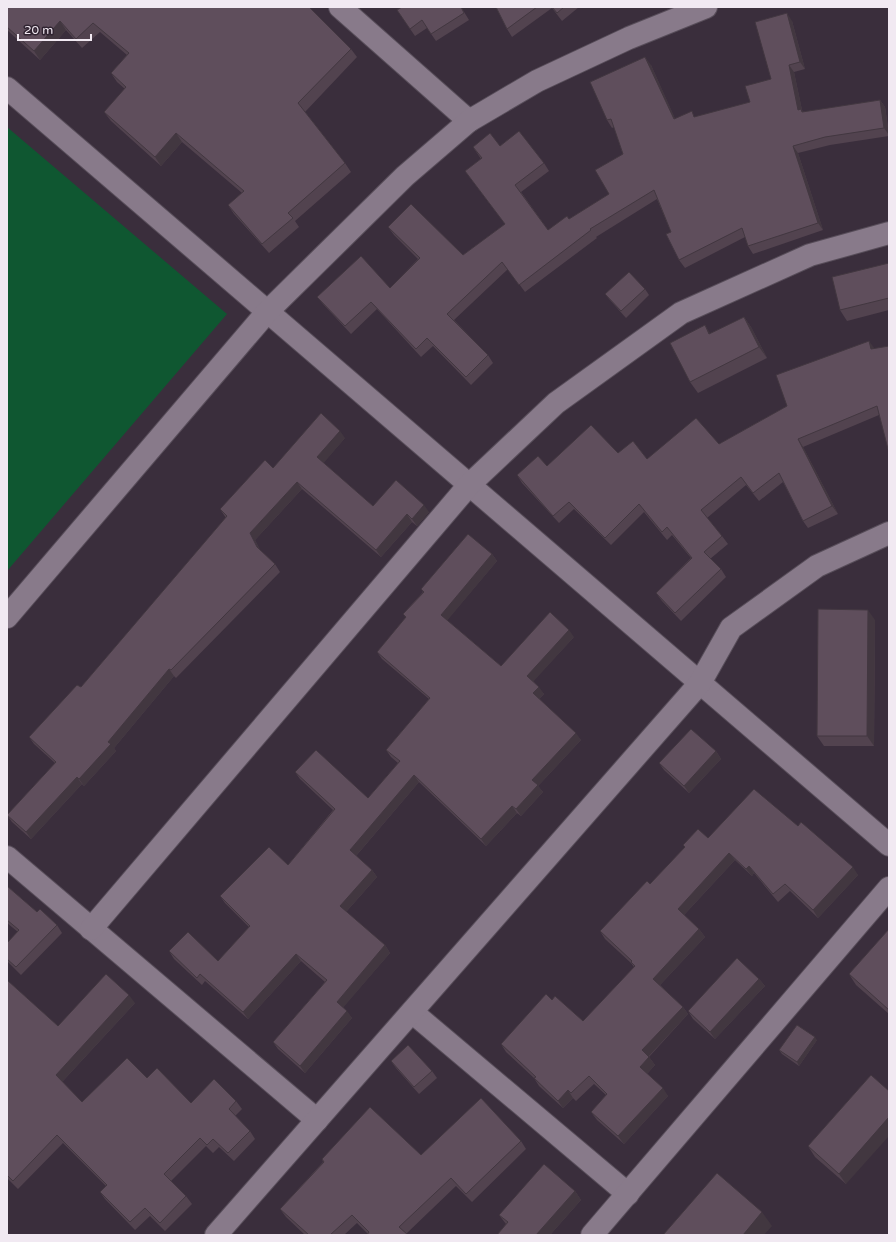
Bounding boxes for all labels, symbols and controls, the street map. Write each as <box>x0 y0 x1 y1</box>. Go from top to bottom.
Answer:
scale bar <box>18 16 91 42</box>
text: 20 m <box>24 23 53 37</box>

